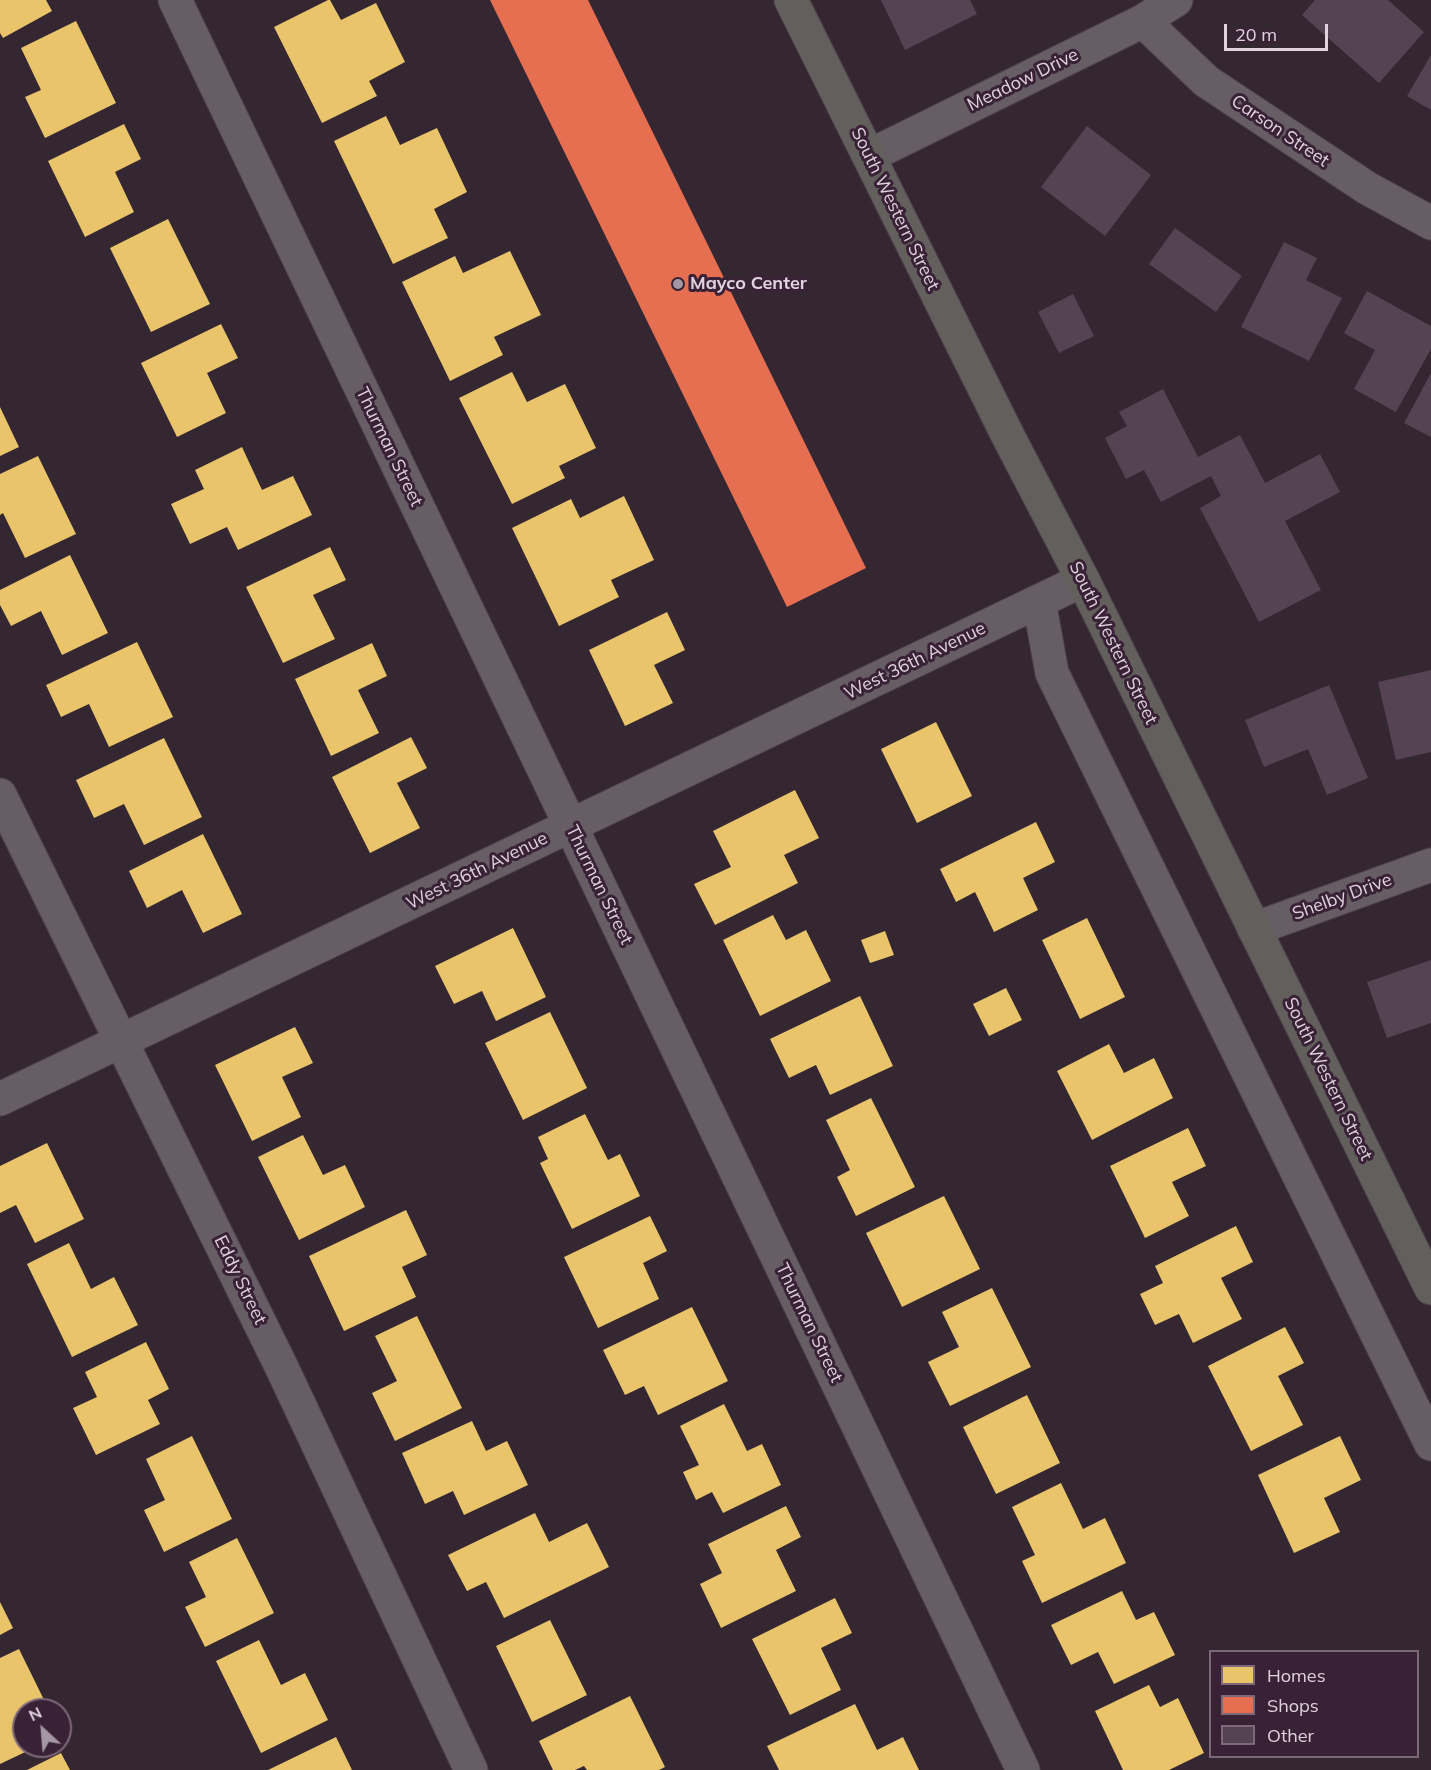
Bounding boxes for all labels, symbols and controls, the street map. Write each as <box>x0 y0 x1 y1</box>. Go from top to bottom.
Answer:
scale bar <box>1227 12 1330 50</box>
text: 20 m <box>1235 23 1277 46</box>
street label: Meadow Drive <box>964 44 1082 116</box>
street label: Carson Street <box>1227 90 1333 172</box>
street label: South Western Street <box>846 124 944 294</box>
place label: Mayco Center <box>690 273 807 295</box>
marker: Mayco Center <box>671 277 685 291</box>
street label: Thurman Street <box>351 384 427 510</box>
street label: South Western Street <box>1064 558 1162 728</box>
street label: West 36th Avenue <box>841 617 989 705</box>
street label: Thurman Street <box>561 822 637 948</box>
street label: West 36th Avenue <box>403 827 551 915</box>
street label: Shelby Drive <box>1289 869 1395 925</box>
street label: South Western Street <box>1279 994 1377 1164</box>
street label: Eddy Street <box>209 1232 271 1328</box>
street label: Thurman Street <box>771 1260 847 1386</box>
legend <box>1209 1650 1419 1758</box>
text: Homes <box>1267 1664 1326 1687</box>
text: Shops <box>1267 1694 1319 1717</box>
north arrow <box>12 1698 72 1758</box>
text: N <box>25 1702 45 1725</box>
text: Other <box>1267 1724 1314 1747</box>

